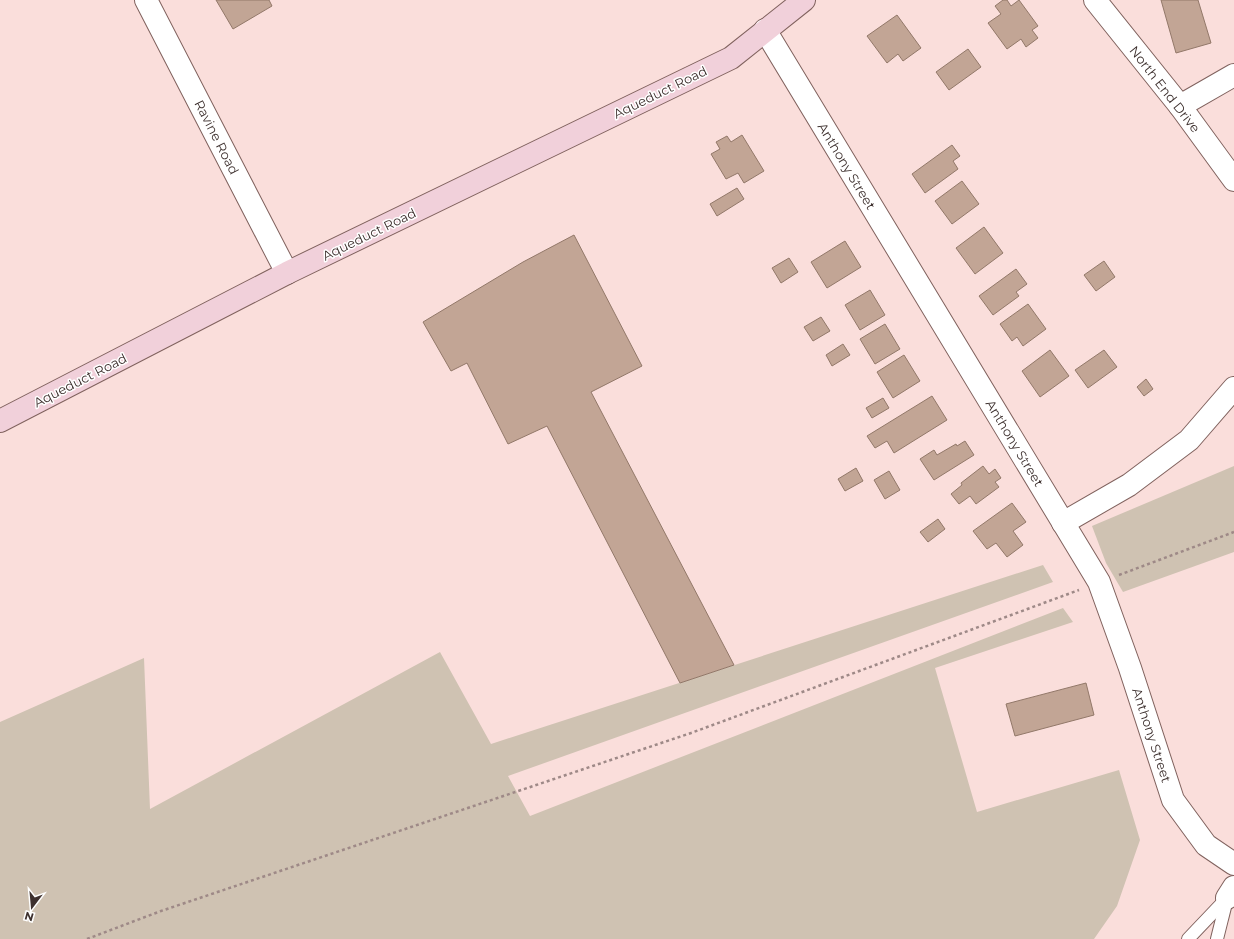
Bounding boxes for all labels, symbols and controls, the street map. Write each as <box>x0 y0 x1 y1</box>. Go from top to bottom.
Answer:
street label: North End Drive <box>1126 43 1204 136</box>
street label: Aqueduct Road <box>611 62 709 122</box>
street label: Ravine Road <box>191 97 243 177</box>
street label: Anthony Street <box>815 120 879 212</box>
street label: Aqueduct Road <box>320 204 418 264</box>
street label: Aqueduct Road <box>31 350 129 410</box>
street label: Anthony Street <box>983 397 1047 489</box>
street label: Anthony Street <box>1129 686 1175 784</box>
north arrow <box>12 887 52 927</box>
text: N <box>23 909 35 925</box>

